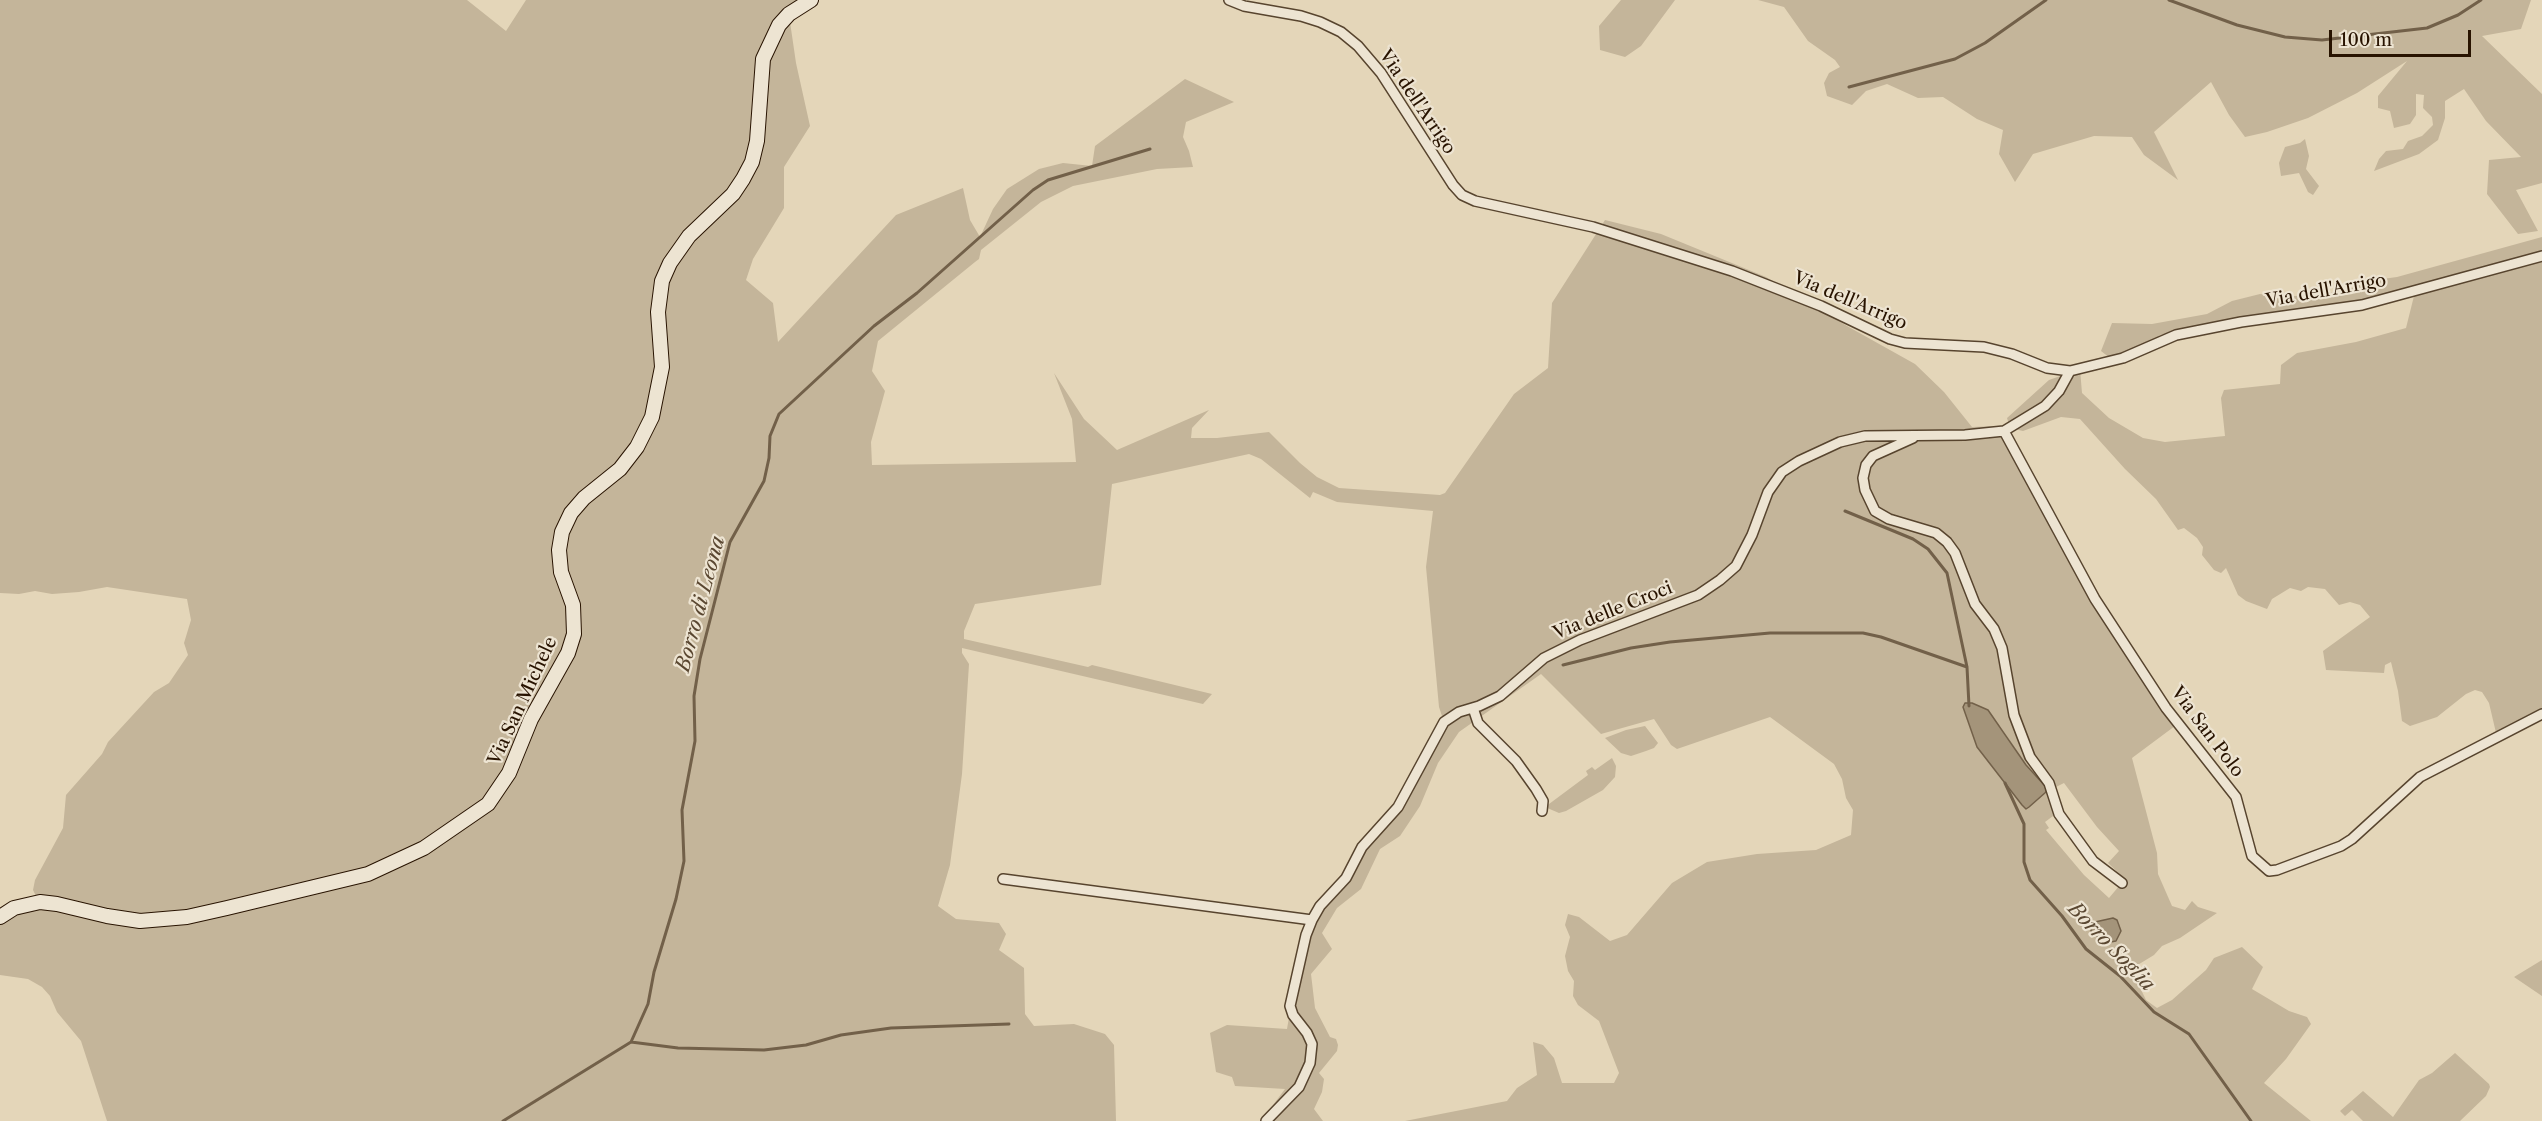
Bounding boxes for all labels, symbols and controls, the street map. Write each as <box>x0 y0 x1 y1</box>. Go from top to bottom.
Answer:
scale bar <box>2332 18 2474 56</box>
text: 100 m <box>2340 29 2392 51</box>
street label: Via dell'Arrigo <box>1374 46 1460 158</box>
street label: Via dell'Arrigo <box>1790 267 1910 335</box>
street label: Via dell'Arrigo <box>2264 270 2388 312</box>
water label: Borro di Leona <box>671 534 731 674</box>
street label: Via delle Croci <box>1550 577 1676 645</box>
street label: Via San Michele <box>484 634 562 768</box>
street label: Via San Polo <box>2166 682 2248 782</box>
water label: Borro Soglia <box>2063 897 2159 997</box>

